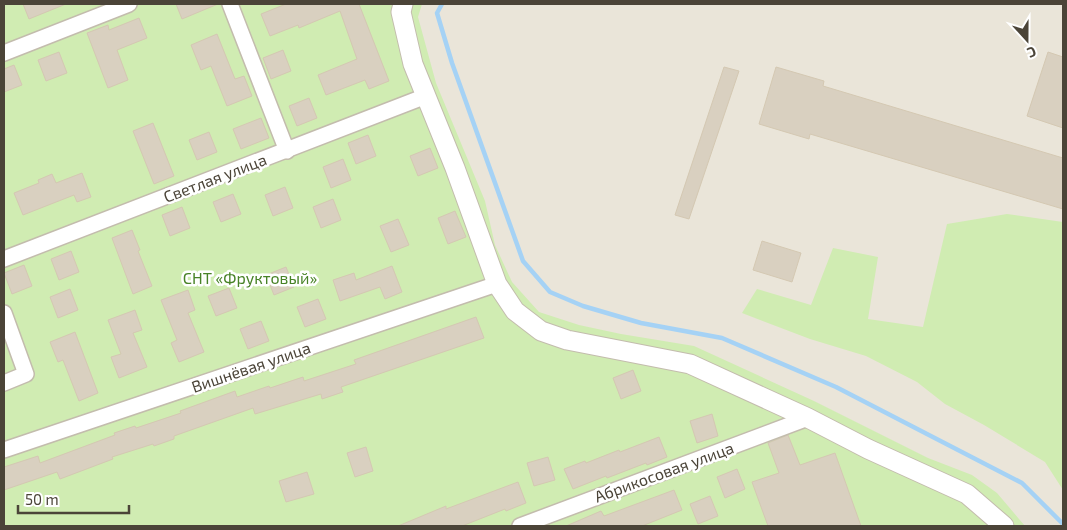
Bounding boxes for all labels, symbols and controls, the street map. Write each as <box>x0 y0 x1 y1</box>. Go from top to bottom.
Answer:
north arrow <box>1002 15 1052 65</box>
text: С <box>1025 43 1039 62</box>
street label: Светлая улица <box>161 149 269 207</box>
park label: СНТ «Фруктовый» <box>183 268 317 288</box>
street label: Вишнёвая улица <box>189 337 313 397</box>
street label: Абрикосовая улица <box>591 437 737 507</box>
scale bar <box>18 482 129 514</box>
text: 50 m <box>25 490 59 508</box>

